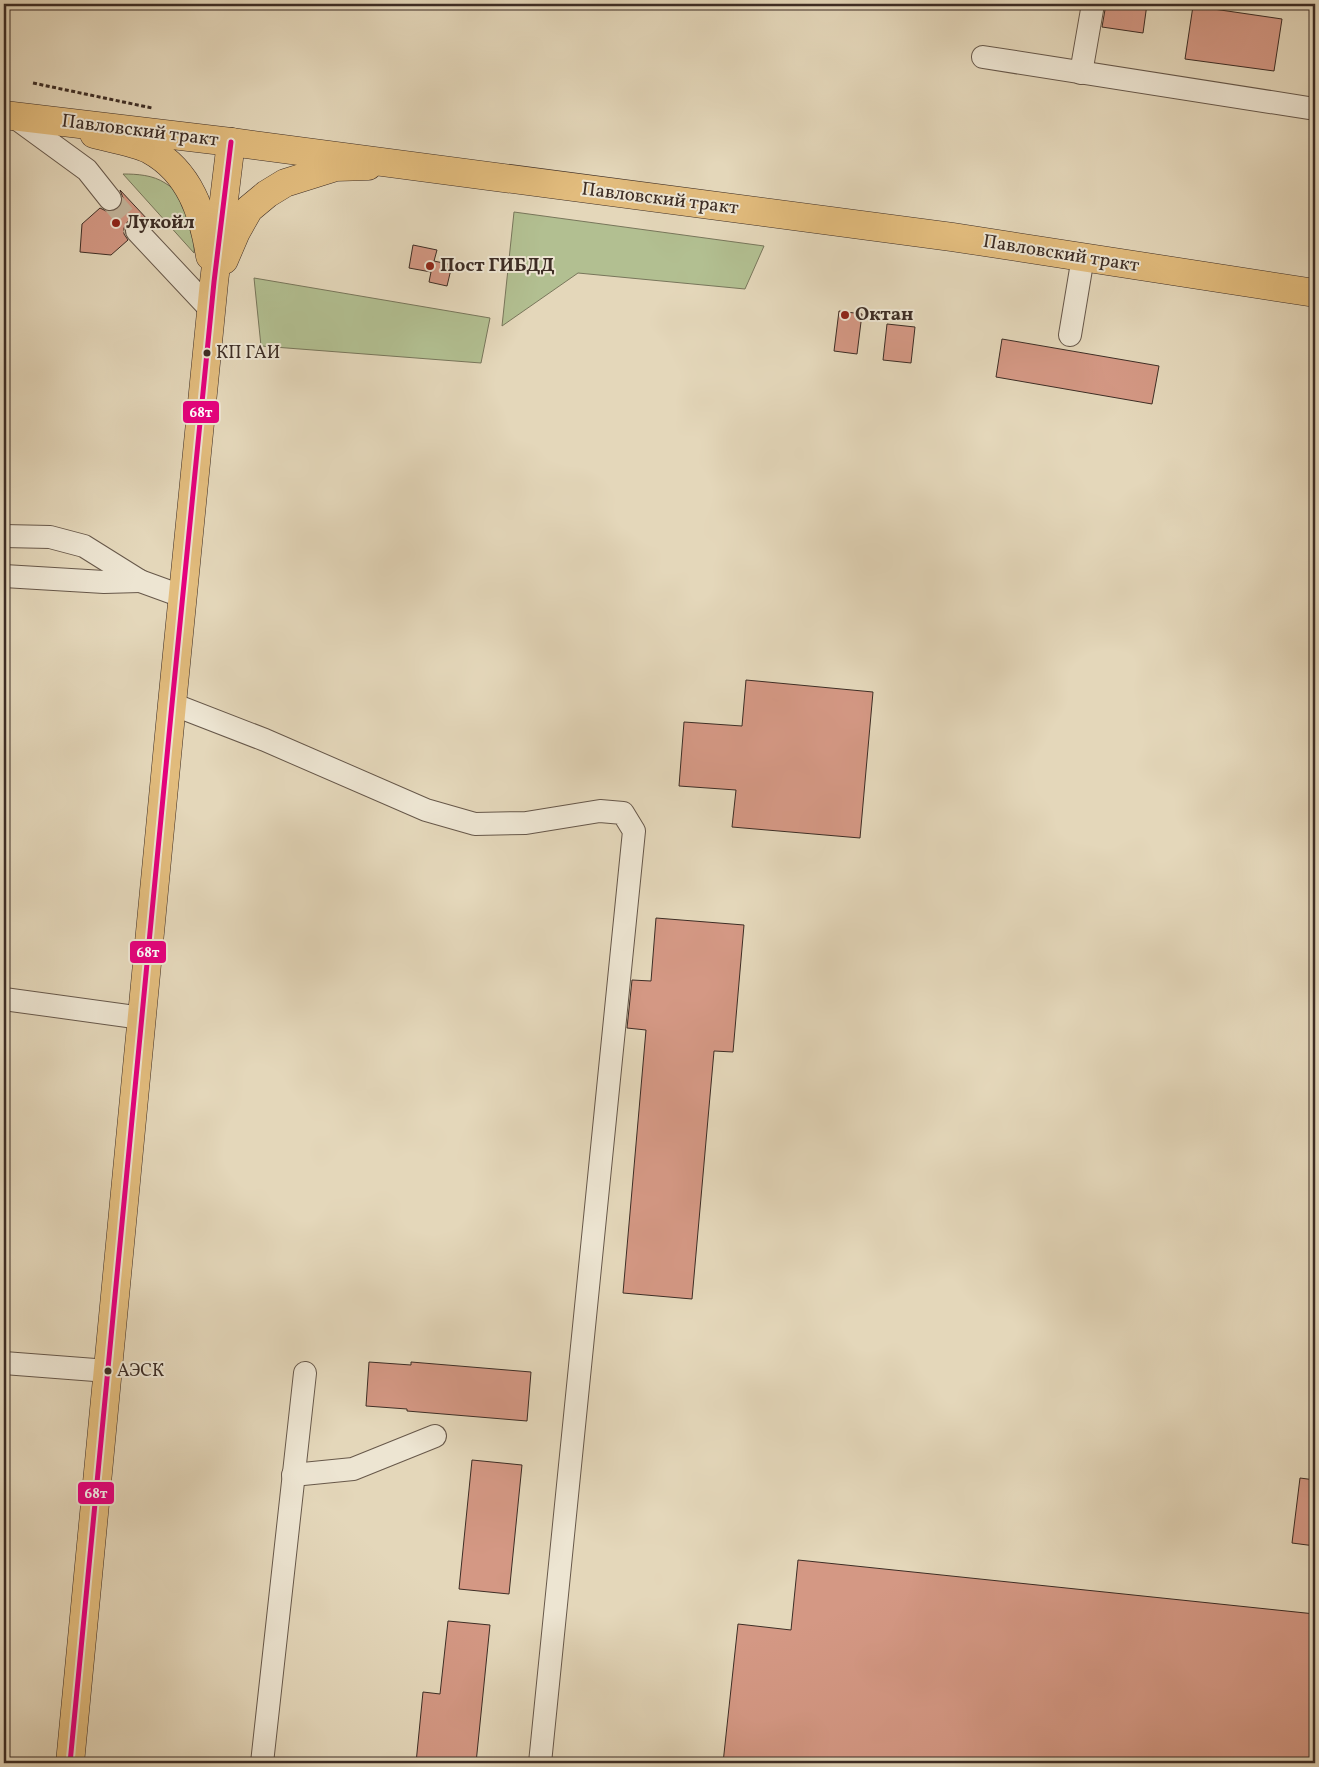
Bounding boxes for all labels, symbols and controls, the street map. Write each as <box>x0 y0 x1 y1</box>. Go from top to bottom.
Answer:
street label: Павловский тракт <box>60 108 220 154</box>
street label: Павловский тракт <box>580 176 740 222</box>
place label: Лукойл <box>126 210 195 236</box>
marker: Лукойл <box>110 217 122 229</box>
street label: Павловский тракт <box>981 229 1141 279</box>
place label: Пост ГИБДД <box>440 253 555 279</box>
marker: Пост ГИБДД <box>424 260 436 272</box>
place label: Октан <box>855 302 913 328</box>
marker: Октан <box>839 309 851 321</box>
place label: КП ГАИ <box>216 341 280 366</box>
marker: КП ГАИ <box>202 348 212 358</box>
line badge: 68т <box>182 400 220 424</box>
text: 68т <box>189 404 213 423</box>
line badge: 68т <box>129 940 167 964</box>
text: 68т <box>136 944 160 963</box>
place label: АЭСК <box>117 1359 164 1384</box>
marker: АЭСК <box>103 1366 113 1376</box>
line badge: 68т <box>77 1481 115 1505</box>
text: 68т <box>84 1485 108 1504</box>

